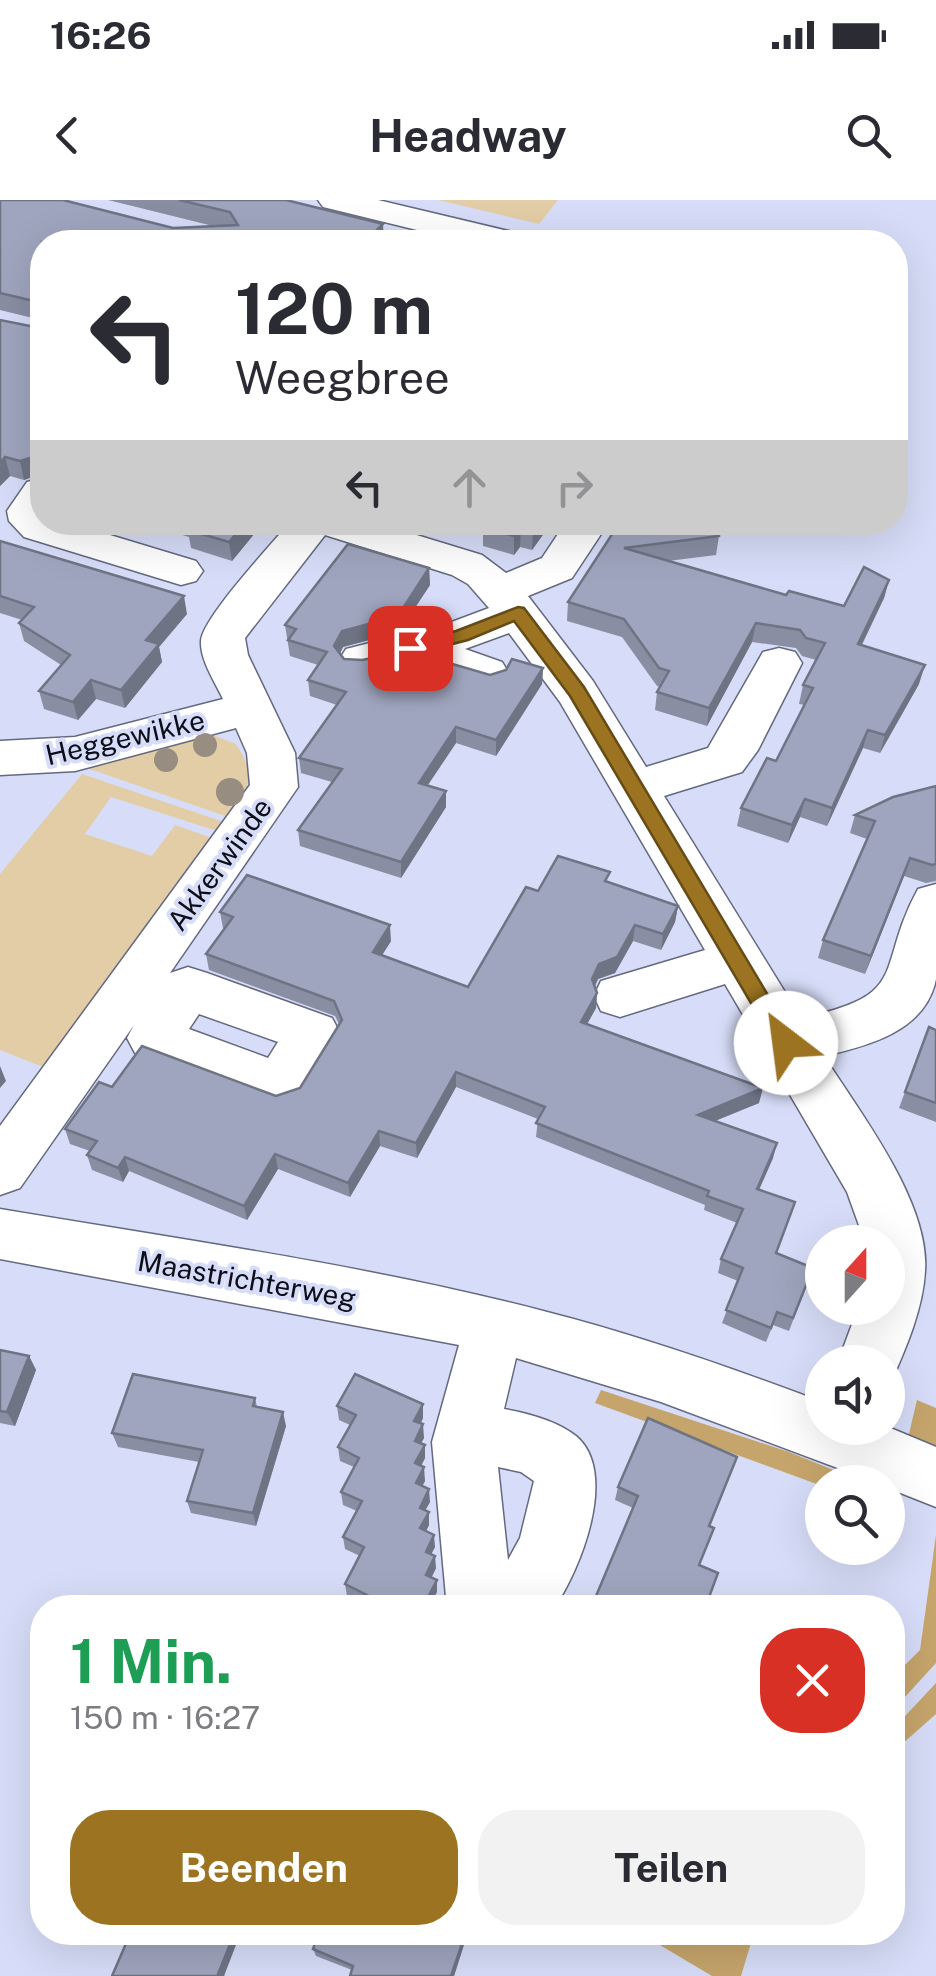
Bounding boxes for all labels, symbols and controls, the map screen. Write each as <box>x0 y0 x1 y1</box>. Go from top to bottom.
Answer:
text: 16:26 <box>50 13 152 58</box>
icon: back <box>40 108 95 163</box>
icon: search <box>841 108 896 163</box>
text: Headway <box>369 109 567 162</box>
text: 120 m <box>235 267 433 350</box>
icon: left <box>70 270 200 400</box>
text: Weegbree <box>235 351 450 404</box>
icon: left <box>337 460 392 515</box>
icon: ahead <box>442 460 497 515</box>
icon: right <box>547 460 602 515</box>
pin <box>368 606 453 691</box>
icon: arrive <box>383 621 438 676</box>
street label: Heggewikke <box>42 703 208 771</box>
street label: Akkerwinde <box>160 791 278 937</box>
position arrow <box>734 991 838 1095</box>
north arrow <box>805 1225 905 1325</box>
map controls <box>805 1225 905 1565</box>
street label: Maastrichterweg <box>135 1244 359 1314</box>
button: sound <box>805 1345 905 1445</box>
button: search <box>805 1465 905 1565</box>
text: 1 Min. <box>70 1626 232 1697</box>
button: close <box>760 1628 865 1733</box>
text: 150 m · 16:27 <box>70 1699 260 1736</box>
button: Beenden <box>70 1810 458 1925</box>
button: Teilen <box>478 1810 865 1925</box>

